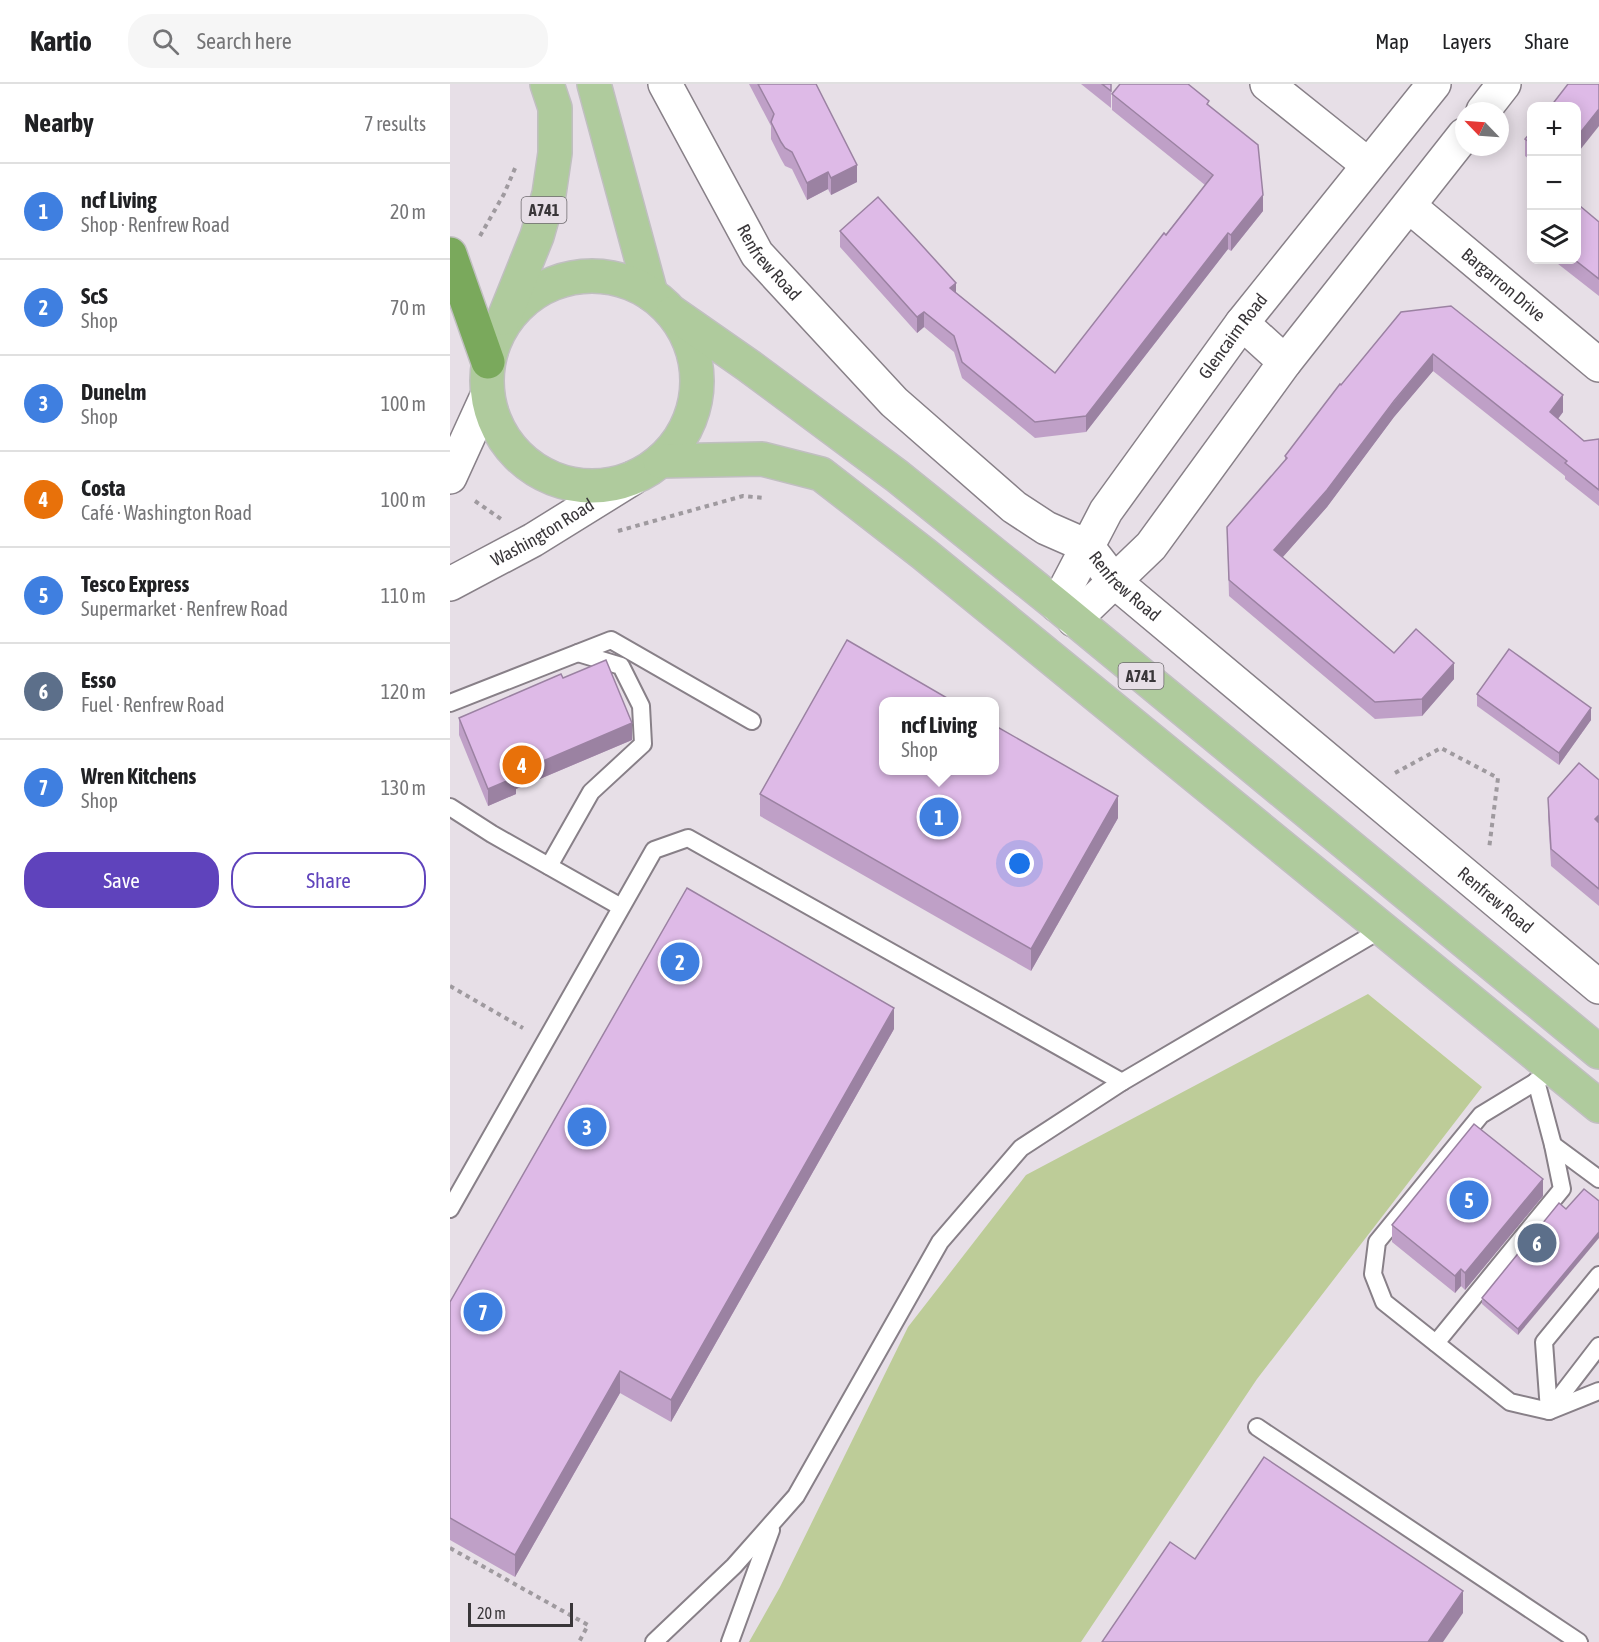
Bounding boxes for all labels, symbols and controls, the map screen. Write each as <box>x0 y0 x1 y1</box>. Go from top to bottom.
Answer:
search box <box>128 14 548 68</box>
text: Kartio <box>30 25 92 57</box>
icon: search <box>149 25 182 58</box>
text: Search here <box>197 28 292 54</box>
text: Map <box>1375 29 1409 53</box>
text: Layers <box>1442 29 1492 53</box>
text: Share <box>1525 29 1569 53</box>
north arrow <box>1455 102 1509 156</box>
map controls <box>1527 102 1581 264</box>
button: + <box>1527 102 1581 156</box>
text: Nearby <box>24 108 94 138</box>
text: 7 results <box>364 112 426 135</box>
button: − <box>1527 156 1581 210</box>
text: ncf Living <box>81 187 157 213</box>
road number: A741 <box>522 197 566 223</box>
text: 1 <box>39 200 48 223</box>
text: 20 m <box>390 200 426 223</box>
button: layers <box>1527 210 1581 264</box>
text: Shop · Renfrew Road <box>81 213 230 236</box>
street label: Renfrew Road <box>733 220 806 305</box>
street label: Bargarron Drive <box>1458 244 1550 326</box>
text: ScS <box>81 283 108 309</box>
street label: Glencairn Road <box>1194 289 1271 383</box>
text: 2 <box>39 296 48 319</box>
text: 70 m <box>390 296 426 319</box>
text: Shop <box>81 309 118 332</box>
text: Dunelm <box>81 379 146 405</box>
text: 3 <box>39 392 48 415</box>
text: 100 m <box>381 392 426 415</box>
text: Shop <box>81 405 118 428</box>
text: Costa <box>81 475 126 501</box>
text: 4 <box>39 488 48 511</box>
text: 100 m <box>381 488 426 511</box>
street label: Washington Road <box>487 494 598 570</box>
text: Café · Washington Road <box>81 501 252 524</box>
street label: Renfrew Road <box>1085 547 1165 625</box>
text: Tesco Express <box>81 571 189 597</box>
text: 5 <box>39 584 48 607</box>
text: 110 m <box>381 584 426 607</box>
text: Supermarket · Renfrew Road <box>81 597 288 620</box>
road number: A741 <box>1118 663 1164 689</box>
text: Esso <box>81 667 116 693</box>
text: 6 <box>39 680 48 703</box>
text: 120 m <box>381 680 426 703</box>
text: Fuel · Renfrew Road <box>81 693 225 716</box>
popup <box>879 697 999 775</box>
text: ncf Living <box>901 712 977 738</box>
text: Shop <box>901 738 938 761</box>
pin: 4 <box>502 742 542 788</box>
text: Wren Kitchens <box>81 763 196 789</box>
text: 7 <box>39 776 48 799</box>
text: 130 m <box>381 776 426 799</box>
text: Shop <box>81 789 118 812</box>
pin: 1 <box>920 794 958 840</box>
your location <box>1005 849 1034 878</box>
button: Save <box>24 852 219 908</box>
button: Share <box>231 852 426 908</box>
street label: Renfrew Road <box>1454 862 1538 937</box>
pin: 2 <box>660 940 700 984</box>
pin: 3 <box>568 1104 606 1150</box>
pin: 5 <box>1450 1178 1488 1222</box>
pin: 6 <box>1518 1220 1556 1266</box>
pin: 7 <box>464 1290 502 1334</box>
scale bar <box>468 1600 573 1628</box>
text: 20 m <box>477 1604 506 1622</box>

